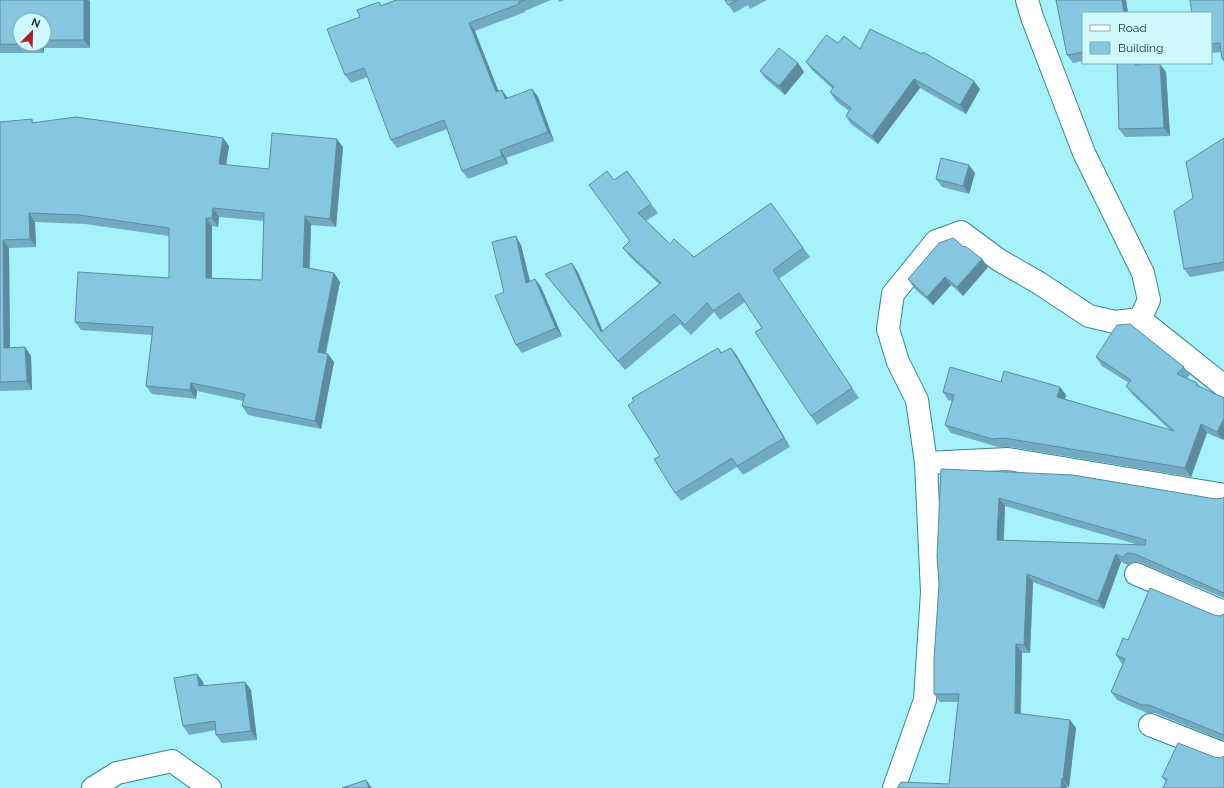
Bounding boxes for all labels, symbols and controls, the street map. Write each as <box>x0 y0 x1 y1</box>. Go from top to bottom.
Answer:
north arrow <box>12 12 52 52</box>
legend <box>1082 12 1212 64</box>
text: N <box>29 16 42 31</box>
text: Road <box>1118 21 1147 35</box>
text: Building <box>1118 41 1164 55</box>

